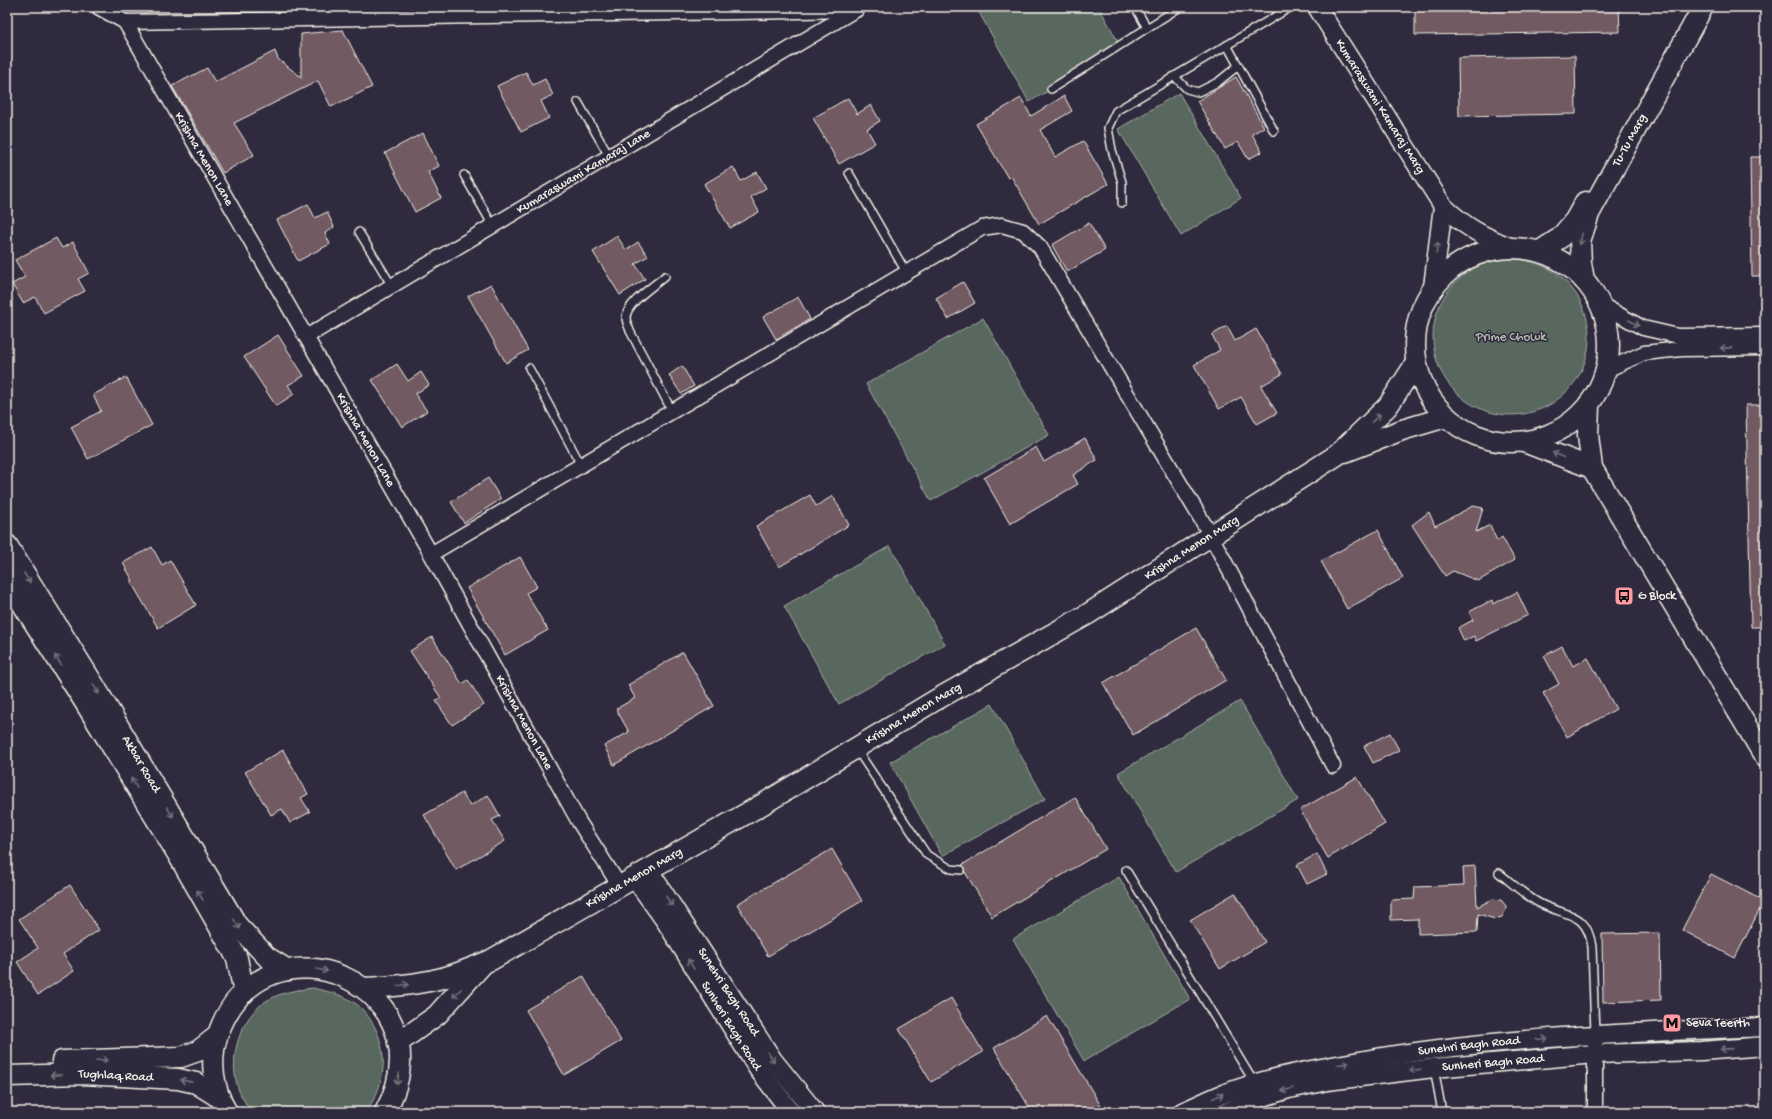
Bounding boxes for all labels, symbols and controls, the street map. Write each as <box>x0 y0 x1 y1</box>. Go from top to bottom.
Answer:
street label: Kumaraswami Kamaraj Marg <box>1332 37 1428 177</box>
street label: Krishna Menon Lane <box>171 109 237 209</box>
street label: Tu-Tu Marg <box>1609 111 1650 170</box>
street label: Kumaraswami Kamaraj Lane <box>514 126 653 217</box>
one-way arrow <box>1577 232 1585 245</box>
one-way arrow <box>1434 242 1441 255</box>
one-way arrow <box>1628 320 1640 328</box>
park label: Prime Chowk <box>1475 330 1547 345</box>
one-way arrow <box>1720 344 1733 352</box>
street label: Krishna Menon Lane <box>333 390 398 490</box>
one-way arrow <box>1371 413 1381 423</box>
one-way arrow <box>1552 451 1564 458</box>
street label: Krishna Menon Marg <box>1142 512 1242 584</box>
one-way arrow <box>23 572 31 583</box>
bus stop icon: G Block <box>1613 585 1635 607</box>
place label: G Block <box>1638 589 1677 604</box>
one-way arrow <box>54 654 62 666</box>
street label: Krishna Menon Lane <box>492 673 556 773</box>
street label: Krishna Menon Marg <box>863 680 964 748</box>
one-way arrow <box>92 683 100 694</box>
street label: Akbar Road <box>118 733 165 797</box>
one-way arrow <box>130 778 138 789</box>
one-way arrow <box>167 806 175 818</box>
street label: Krishna Menon Marg <box>583 844 685 912</box>
one-way arrow <box>196 889 204 901</box>
one-way arrow <box>666 895 674 907</box>
one-way arrow <box>233 918 241 929</box>
street label: Sunehri Bagh Road <box>694 945 764 1040</box>
one-way arrow <box>687 958 695 970</box>
one-way arrow <box>315 966 328 974</box>
street label: Sunheri Bagh Road <box>698 979 765 1075</box>
one-way arrow <box>396 981 409 989</box>
one-way arrow <box>453 988 462 998</box>
metro station icon: Seva Teerth <box>1661 1012 1683 1034</box>
place label: Seva Teerth <box>1686 1016 1750 1031</box>
street label: Sunehri Bagh Road <box>1417 1033 1522 1059</box>
one-way arrow <box>1535 1035 1548 1042</box>
one-way arrow <box>1720 1046 1733 1053</box>
one-way arrow <box>767 1051 775 1062</box>
street label: Sunheri Bagh Road <box>1441 1051 1546 1075</box>
one-way arrow <box>95 1056 108 1064</box>
one-way arrow <box>1336 1059 1349 1067</box>
street label: Tughlaq Road <box>77 1066 155 1085</box>
one-way arrow <box>1409 1066 1422 1074</box>
one-way arrow <box>50 1071 63 1079</box>
one-way arrow <box>394 1072 402 1085</box>
one-way arrow <box>180 1076 193 1084</box>
one-way arrow <box>1280 1086 1293 1094</box>
one-way arrow <box>1211 1092 1223 1099</box>

